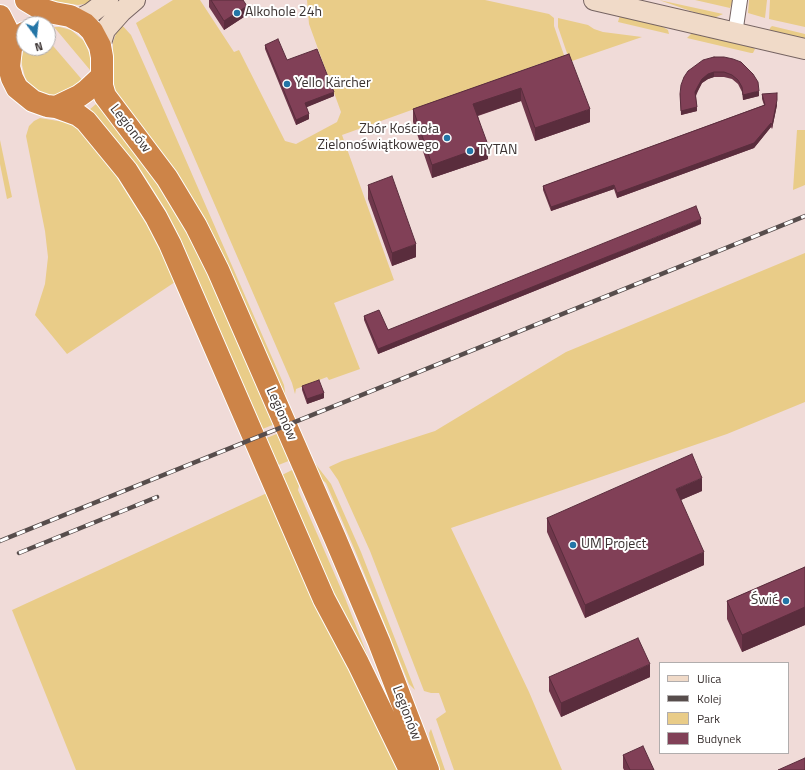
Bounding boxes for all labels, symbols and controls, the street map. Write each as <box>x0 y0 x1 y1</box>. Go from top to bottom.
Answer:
place label: Alkohole 24h <box>245 5 322 21</box>
marker: Alkohole 24h <box>232 8 242 18</box>
north arrow <box>16 16 56 56</box>
text: N <box>33 38 45 55</box>
place label: Yello Kärcher <box>295 76 371 92</box>
marker: Yello Kärcher <box>282 79 292 89</box>
street label: Legionów <box>106 101 154 157</box>
place label: Zbór Kościoła Zielonoświątkowego <box>318 122 439 154</box>
marker: Zbór Kościoła Zielonoświątkowego <box>442 133 452 143</box>
place label: TYTAN <box>478 143 517 159</box>
marker: TYTAN <box>465 146 475 156</box>
street label: Legionów <box>262 385 300 443</box>
place label: UM Project <box>581 537 646 553</box>
marker: UM Project <box>568 540 578 550</box>
place label: Świć <box>751 593 778 609</box>
marker: Świć <box>781 596 791 606</box>
legend <box>659 662 789 754</box>
text: Ulica <box>697 669 721 688</box>
street label: Legionów <box>388 683 424 743</box>
text: Kolej <box>697 689 721 708</box>
text: Park <box>697 709 720 728</box>
text: Budynek <box>697 729 741 748</box>

